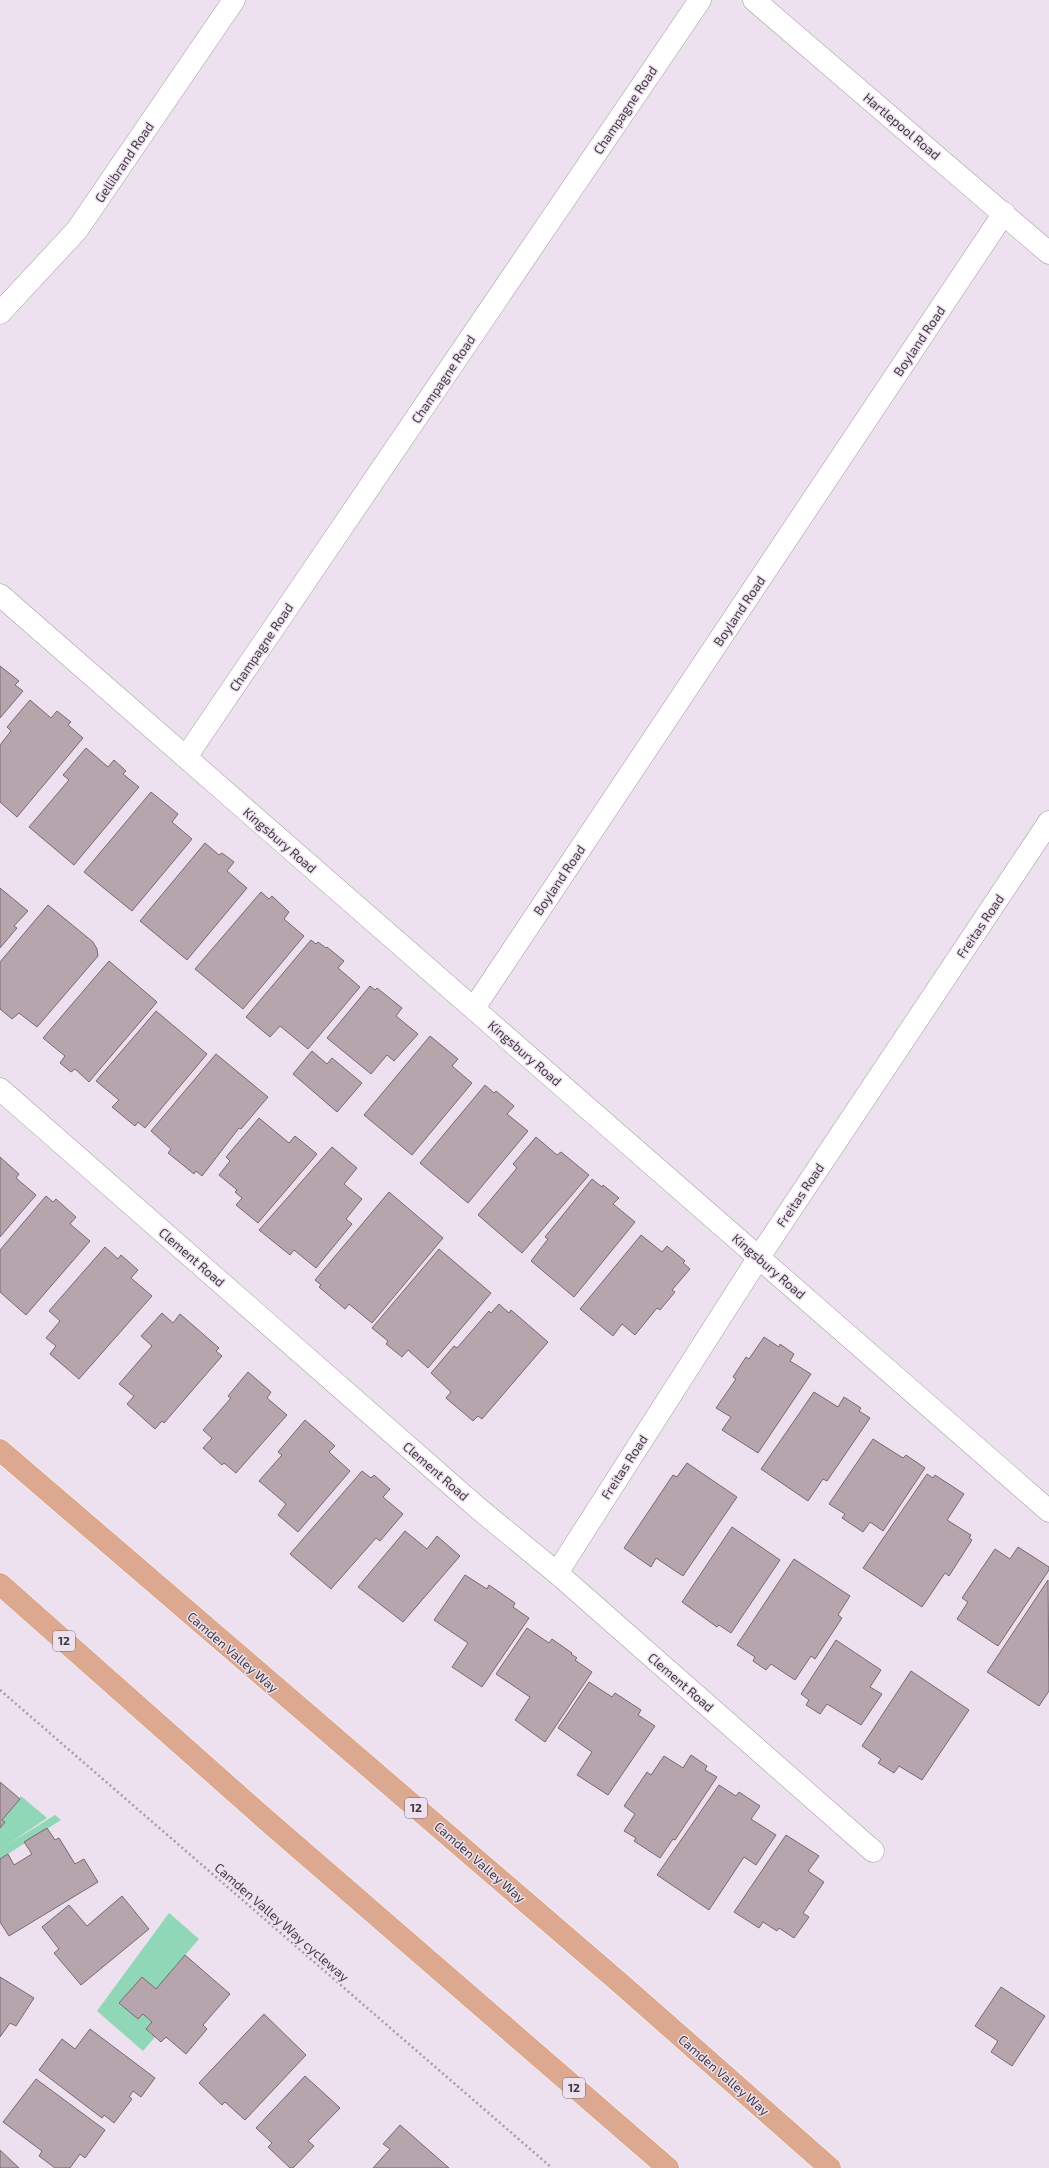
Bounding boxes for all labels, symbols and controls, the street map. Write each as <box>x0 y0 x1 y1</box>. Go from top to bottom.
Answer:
street label: Champagne Road <box>590 63 660 157</box>
street label: Hartlepool Road <box>860 89 944 163</box>
street label: Gellibrand Road <box>91 119 157 205</box>
street label: Boyland Road <box>890 303 948 379</box>
street label: Champagne Road <box>408 332 478 426</box>
street label: Boyland Road <box>710 573 768 649</box>
street label: Champagne Road <box>226 600 296 694</box>
street label: Kingsbury Road <box>240 804 320 876</box>
street label: Boyland Road <box>530 842 588 918</box>
street label: Freitas Road <box>953 891 1007 961</box>
street label: Kingsbury Road <box>485 1017 565 1089</box>
street label: Freitas Road <box>773 1160 827 1230</box>
street label: Clement Road <box>156 1224 228 1290</box>
street label: Kingsbury Road <box>729 1230 809 1302</box>
street label: Freitas Road <box>597 1432 651 1502</box>
street label: Clement Road <box>400 1438 472 1504</box>
street label: Camden Valley Way <box>184 1608 282 1696</box>
road number: 12 <box>53 1631 75 1651</box>
street label: Clement Road <box>645 1649 717 1715</box>
road number: 12 <box>405 1798 427 1818</box>
street label: Camden Valley Way <box>431 1818 529 1906</box>
street label: Camden Valley Way cycleway <box>211 1859 353 1985</box>
street label: Camden Valley Way <box>675 2031 773 2119</box>
road number: 12 <box>563 2078 585 2098</box>

